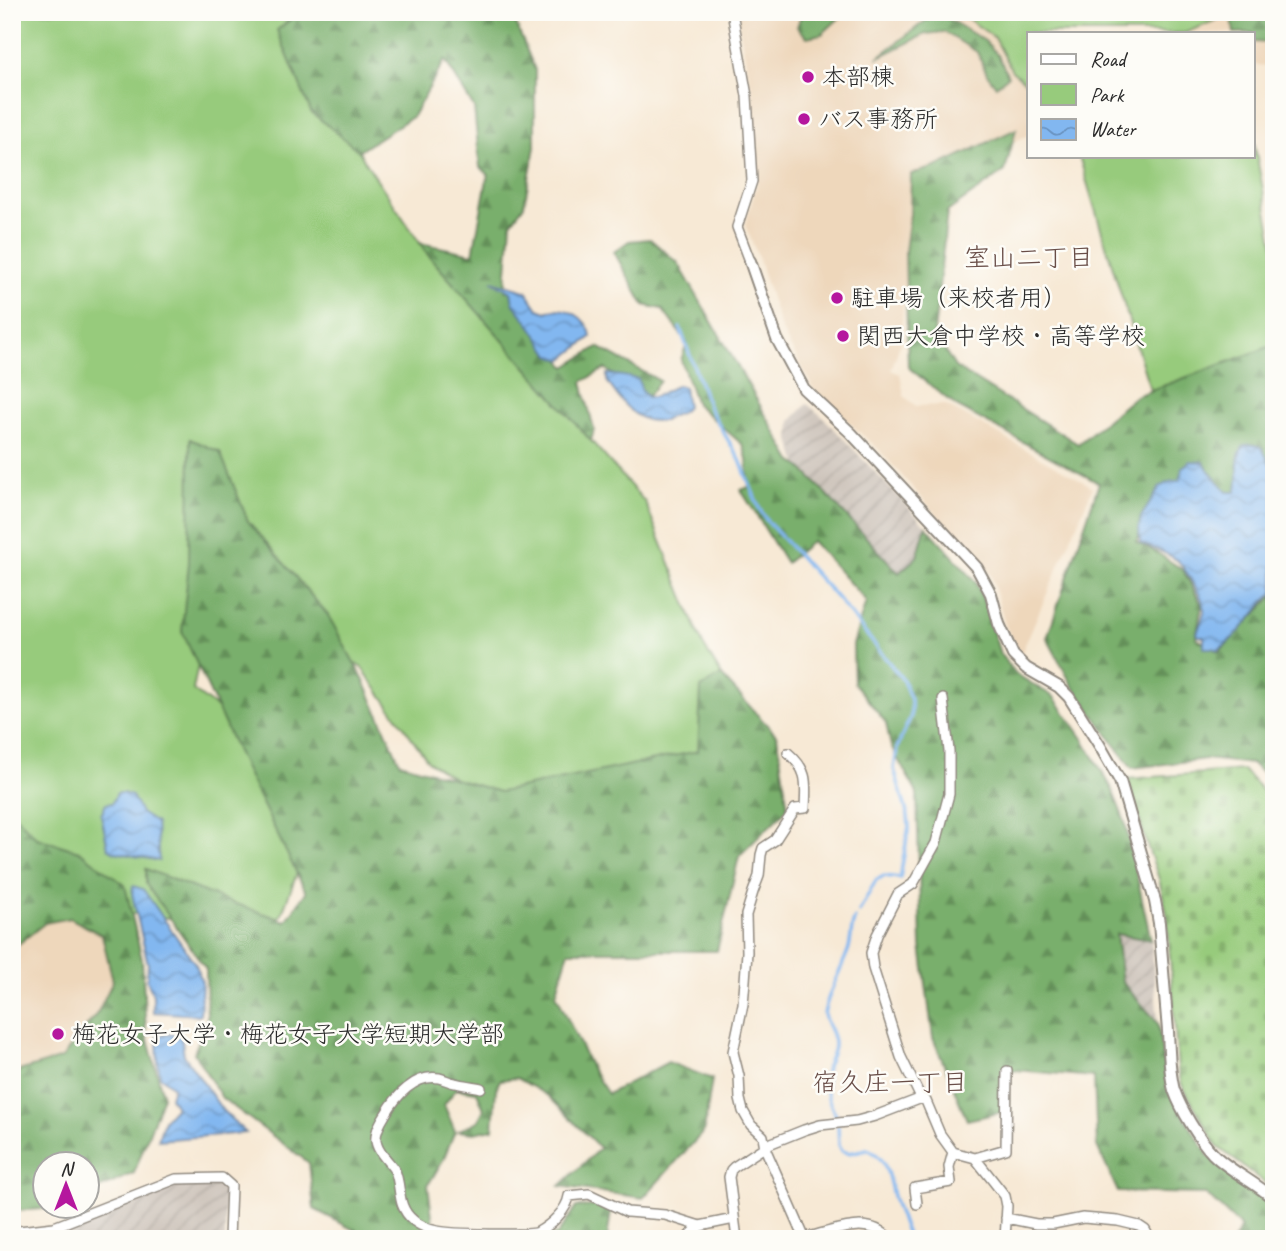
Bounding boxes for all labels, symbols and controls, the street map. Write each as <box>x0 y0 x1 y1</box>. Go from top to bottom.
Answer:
legend <box>1027 32 1254 158</box>
text: Road <box>1090 46 1129 72</box>
place label: 本部棟 <box>822 62 894 92</box>
marker: 本部棟 <box>800 69 816 85</box>
text: Park <box>1090 82 1125 108</box>
place label: バス事務所 <box>818 104 938 134</box>
marker: バス事務所 <box>796 111 812 127</box>
text: Water <box>1090 116 1137 142</box>
district label: 室山二丁目 <box>964 241 1094 274</box>
place label: 駐車場（来校者用） <box>851 283 1067 313</box>
marker: 駐車場（来校者用） <box>829 290 845 306</box>
place label: 関西大倉中学校・高等学校 <box>857 321 1145 351</box>
marker: 関西大倉中学校・高等学校 <box>835 328 851 344</box>
place label: 梅花女子大学・梅花女子大学短期大学部 <box>72 1019 504 1049</box>
marker: 梅花女子大学・梅花女子大学短期大学部 <box>50 1026 66 1042</box>
district label: 宿久庄一丁目 <box>812 1066 968 1099</box>
north arrow <box>32 1150 102 1220</box>
text: N <box>60 1157 75 1181</box>

